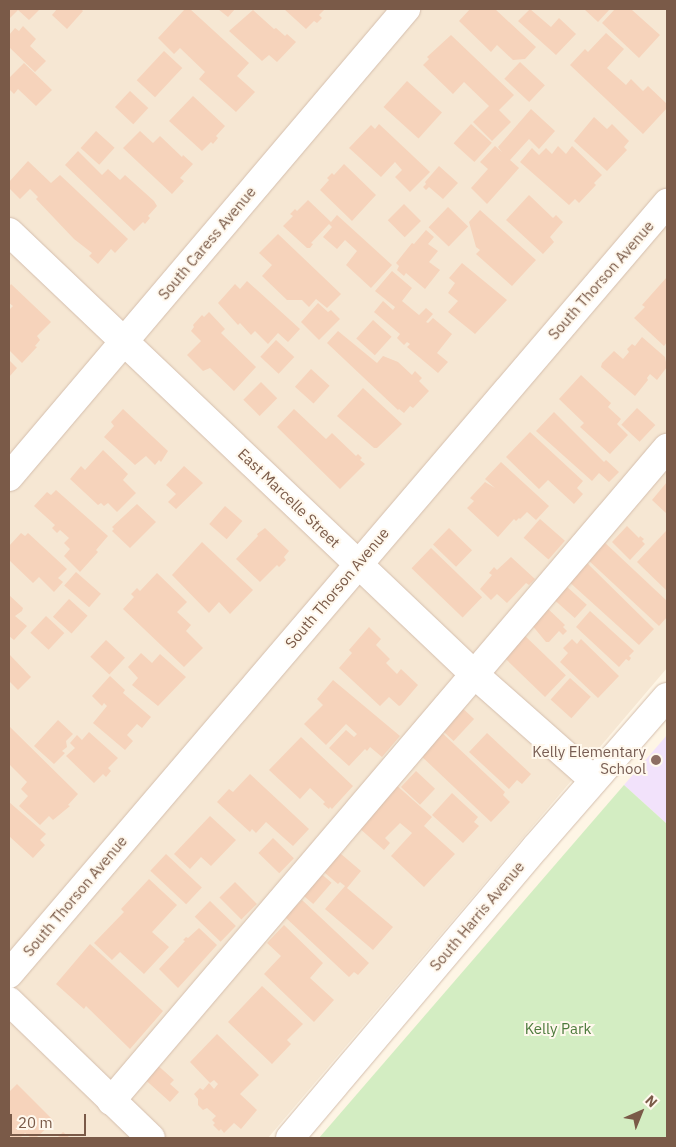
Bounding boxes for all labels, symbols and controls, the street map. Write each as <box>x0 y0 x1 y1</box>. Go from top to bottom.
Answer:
street label: South Caress Avenue <box>154 183 260 303</box>
street label: South Thorson Avenue <box>544 217 658 343</box>
street label: East Marcelle Street <box>234 445 344 551</box>
street label: South Thorson Avenue <box>281 524 393 652</box>
place label: Kelly Elementary School <box>532 742 646 777</box>
marker: Kelly Elementary School <box>650 754 662 766</box>
street label: South Thorson Avenue <box>19 832 131 960</box>
street label: South Harris Avenue <box>426 858 528 974</box>
park label: Kelly Park <box>525 1020 591 1038</box>
north arrow <box>616 1087 666 1137</box>
text: N <box>642 1091 661 1111</box>
scale bar <box>12 1104 89 1136</box>
text: 20 m <box>18 1113 53 1132</box>

